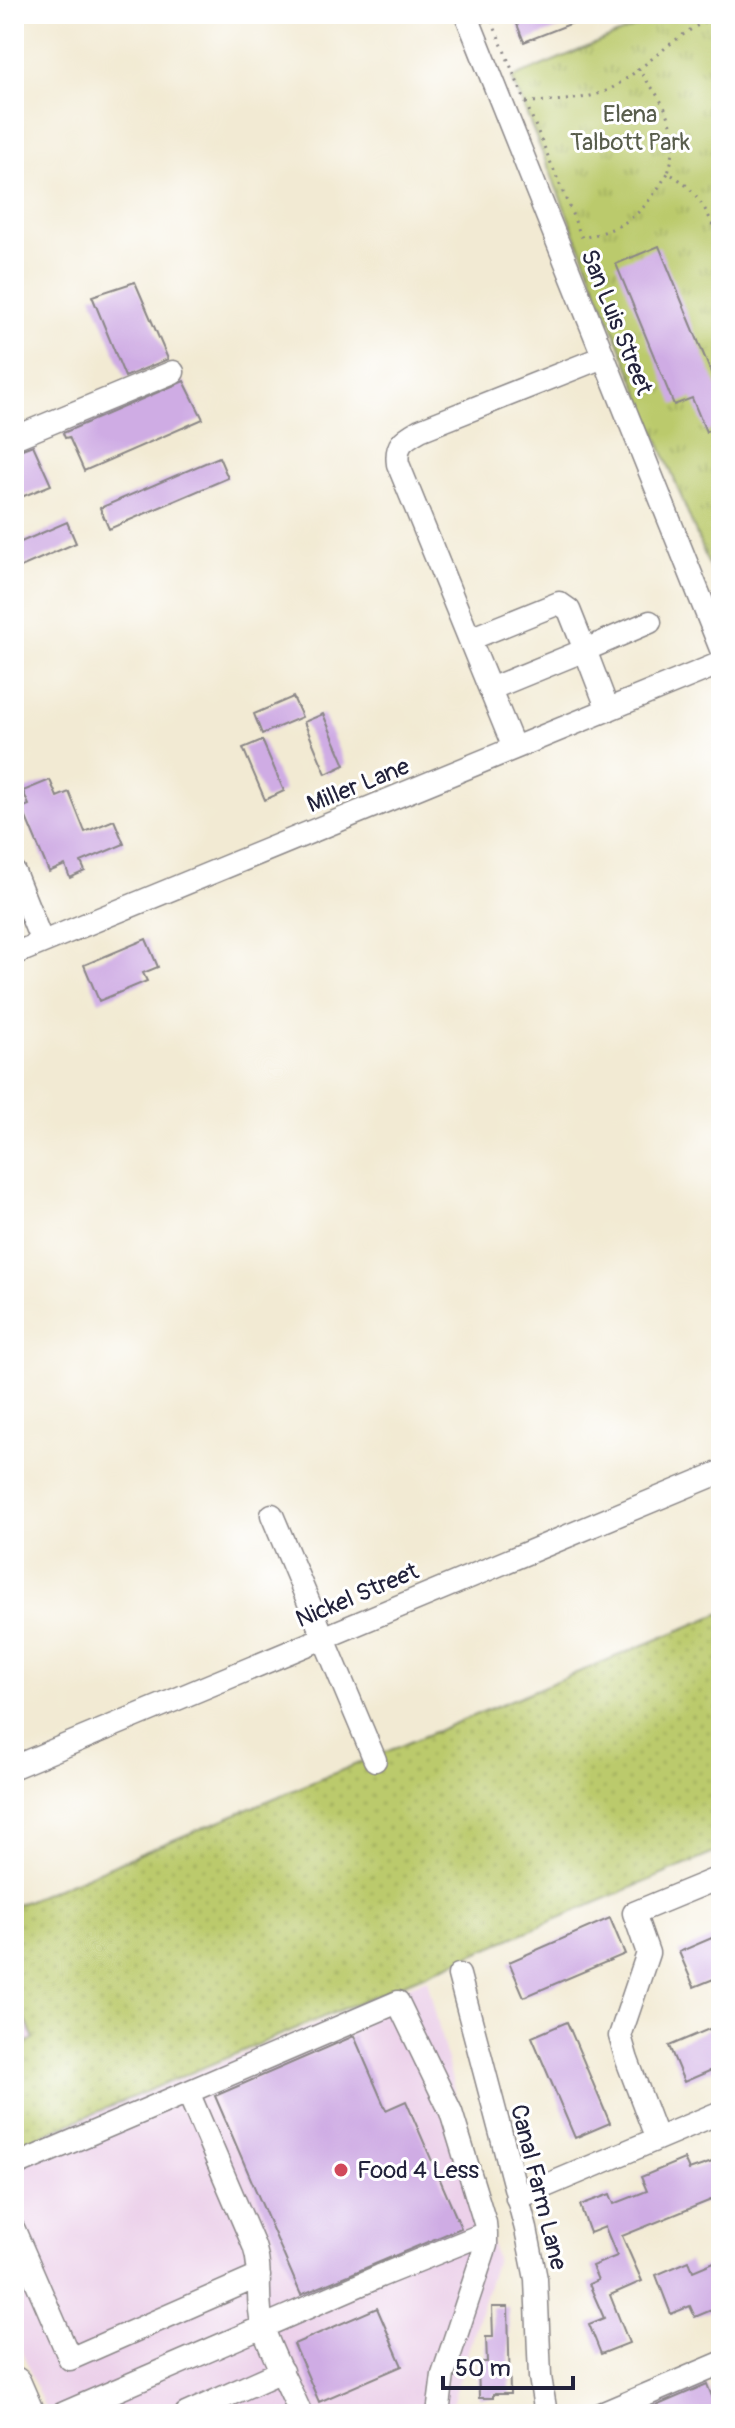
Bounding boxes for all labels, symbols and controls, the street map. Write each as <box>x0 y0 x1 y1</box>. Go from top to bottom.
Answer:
park label: Elena Talbott Park <box>570 100 690 157</box>
street label: San Luis Street <box>574 245 659 399</box>
street label: Miller Lane <box>303 752 414 819</box>
street label: Nickel Street <box>291 1556 423 1634</box>
street label: Canal Farm Lane <box>504 2101 573 2273</box>
place label: Food 4 Less <box>357 2156 479 2185</box>
marker: Food 4 Less <box>332 2161 350 2179</box>
scale bar <box>443 2340 573 2390</box>
text: 50 m <box>455 2354 511 2383</box>

